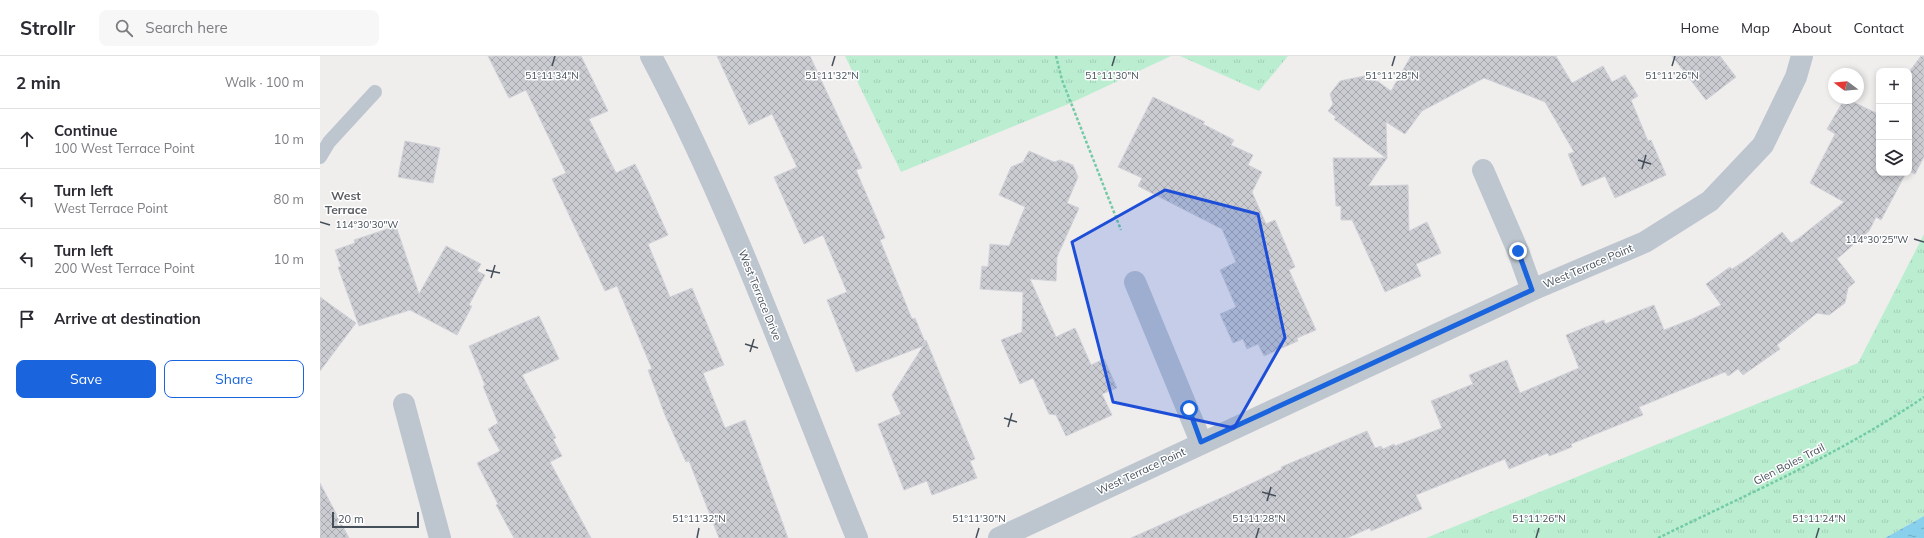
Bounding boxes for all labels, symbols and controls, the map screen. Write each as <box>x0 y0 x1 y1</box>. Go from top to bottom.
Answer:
search box <box>99 10 379 46</box>
text: Strollr <box>20 16 75 40</box>
icon: search <box>113 17 135 39</box>
text: Search here <box>145 18 228 37</box>
text: Home <box>1680 19 1719 37</box>
text: Map <box>1741 19 1770 37</box>
text: About <box>1792 19 1832 37</box>
text: Contact <box>1854 19 1904 37</box>
north arrow <box>1828 68 1864 104</box>
map controls <box>1876 68 1912 176</box>
button: + <box>1876 68 1912 104</box>
text: 51°11'34"N <box>525 69 579 82</box>
text: 51°11'32"N <box>805 69 859 82</box>
text: 51°11'30"N <box>1085 69 1139 82</box>
text: 51°11'28"N <box>1365 69 1419 82</box>
text: 51°11'26"N <box>1645 69 1699 82</box>
text: 2 min <box>16 72 61 93</box>
text: Walk · 100 m <box>225 74 304 90</box>
button: − <box>1876 104 1912 140</box>
text: Continue <box>54 121 117 140</box>
icon: ahead <box>16 128 38 150</box>
text: 10 m <box>274 131 304 147</box>
text: 100 West Terrace Point <box>54 140 195 156</box>
button: layers <box>1876 140 1912 176</box>
text: Turn left <box>54 181 113 200</box>
icon: left <box>16 188 38 210</box>
district label: West Terrace <box>325 188 368 217</box>
text: 80 m <box>274 191 304 207</box>
text: West Terrace Point <box>54 200 168 216</box>
text: 114°30'30"W <box>336 218 398 231</box>
text: 114°30'25"W <box>1846 233 1908 246</box>
text: Turn left <box>54 241 113 260</box>
street label: West Terrace Point <box>1541 241 1635 291</box>
route end <box>1509 242 1527 260</box>
icon: left <box>16 248 38 270</box>
street label: West Terrace Drive <box>735 248 785 342</box>
text: 10 m <box>274 251 304 267</box>
text: 200 West Terrace Point <box>54 260 195 276</box>
icon: arrive <box>16 308 38 330</box>
text: Arrive at destination <box>54 309 201 328</box>
button: Save <box>16 360 156 398</box>
button: Share <box>164 360 304 398</box>
route start <box>1180 400 1198 418</box>
street label: Glen Boles Trail <box>1751 440 1827 488</box>
street label: West Terrace Point <box>1094 444 1188 498</box>
scale bar <box>332 510 419 529</box>
text: 20 m <box>338 512 364 526</box>
text: 51°11'32"N <box>672 512 726 525</box>
text: 51°11'30"N <box>952 512 1006 525</box>
text: 51°11'28"N <box>1232 512 1286 525</box>
text: 51°11'26"N <box>1512 512 1566 525</box>
text: 51°11'24"N <box>1792 512 1846 525</box>

